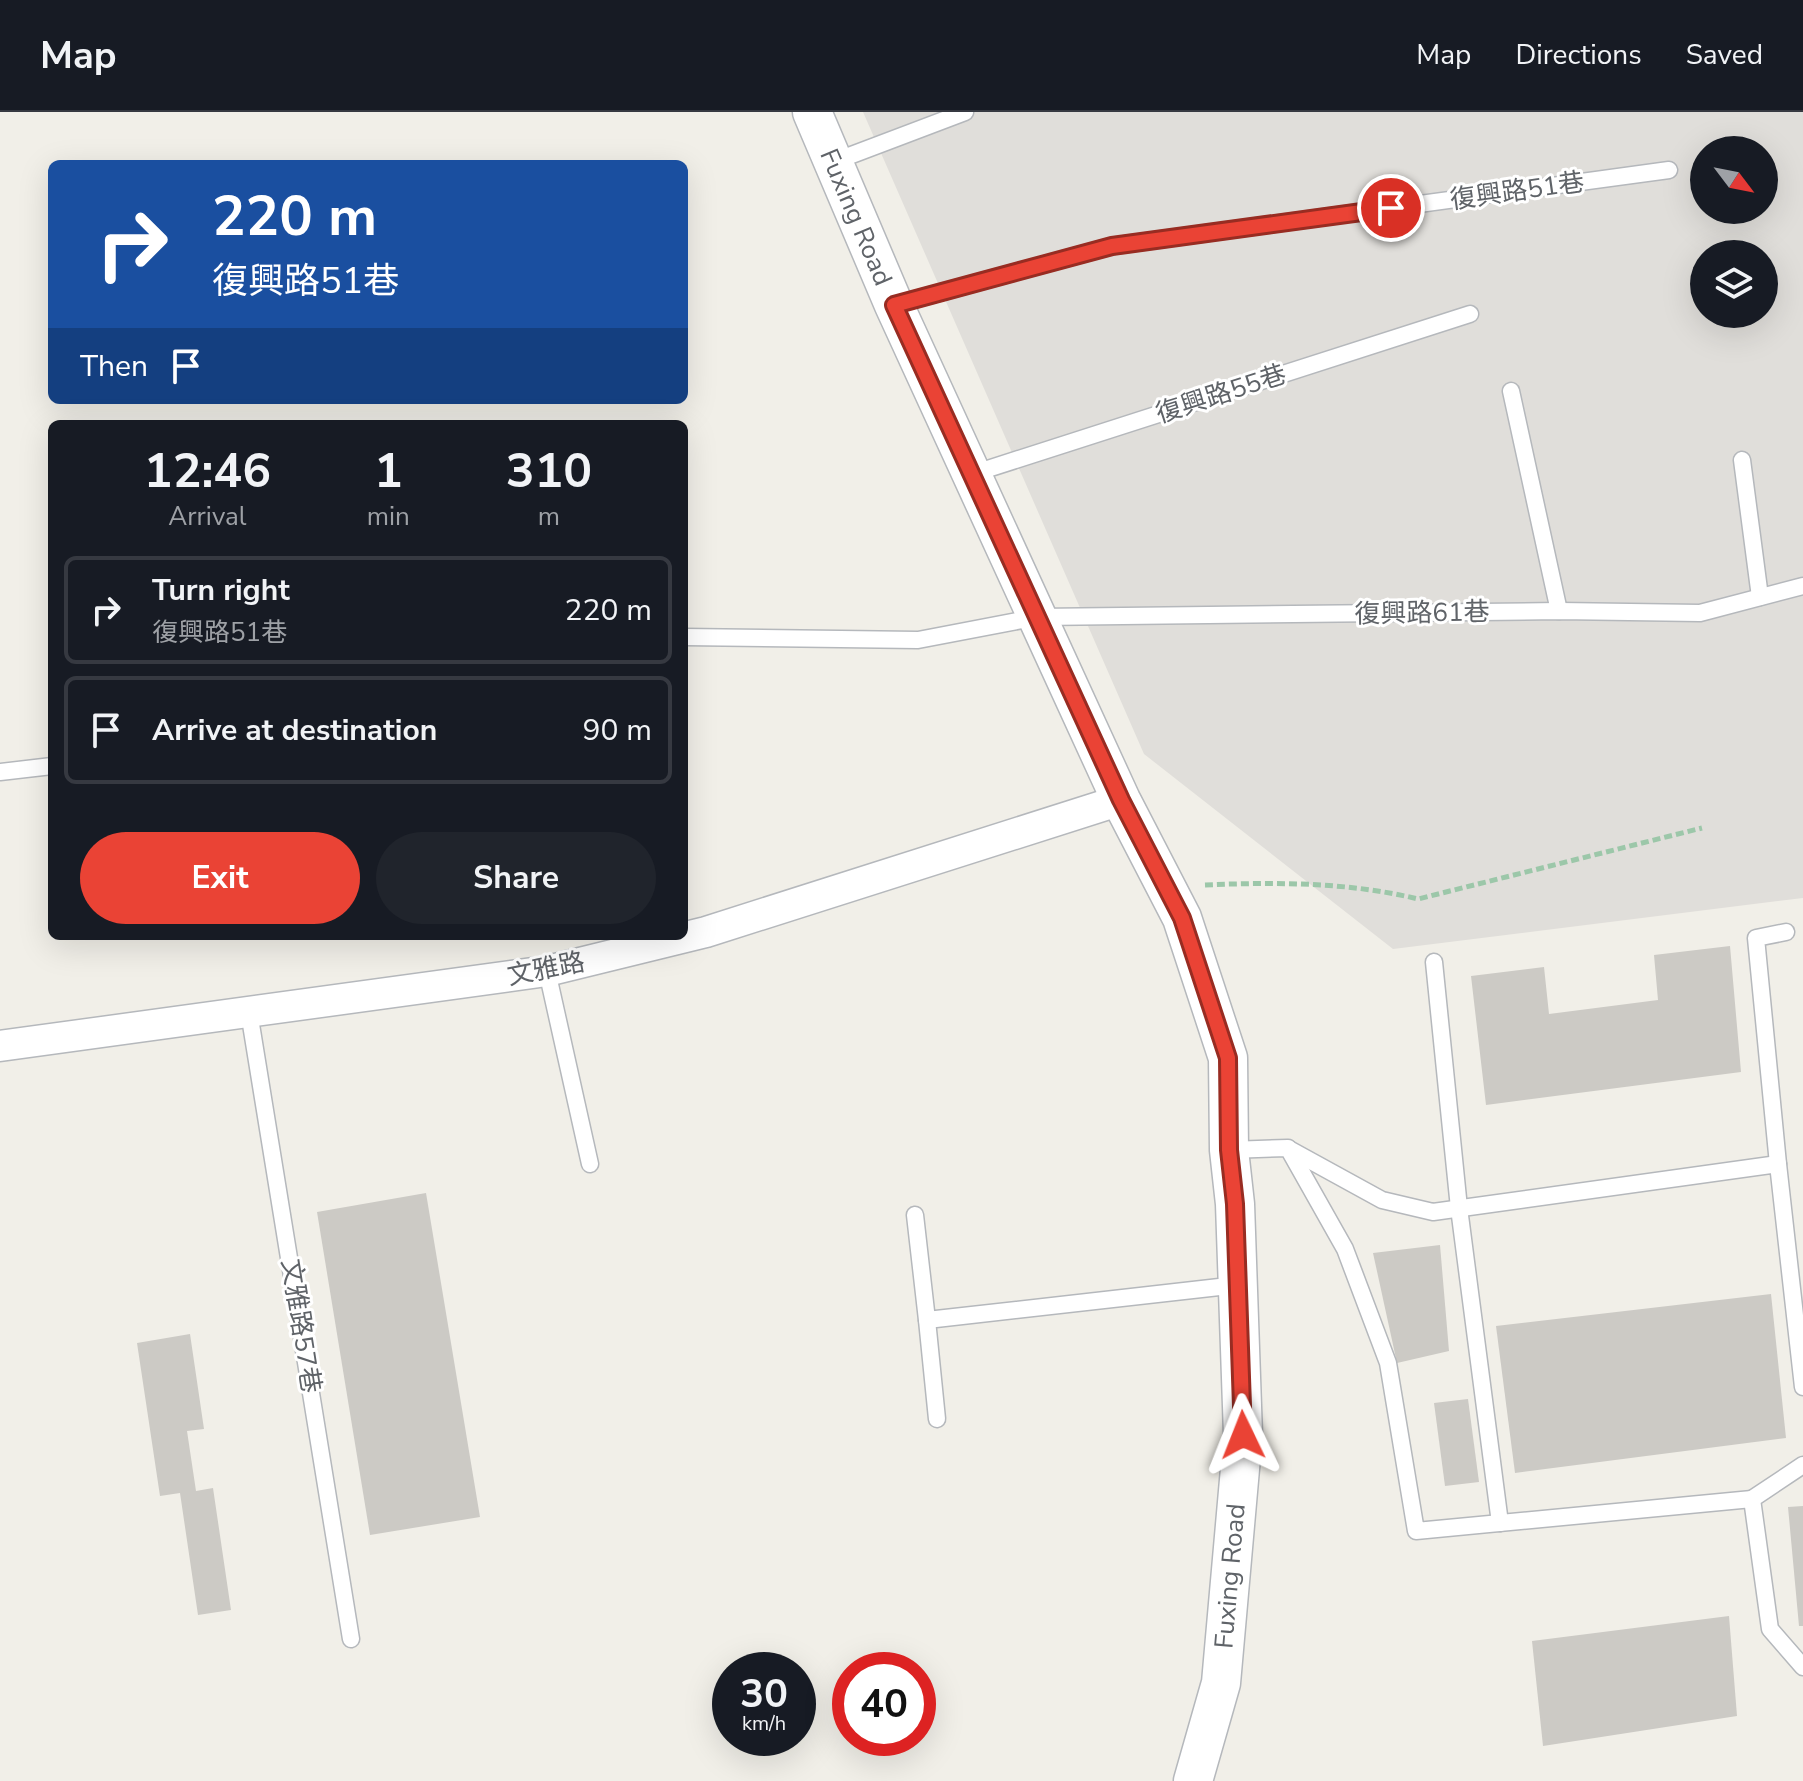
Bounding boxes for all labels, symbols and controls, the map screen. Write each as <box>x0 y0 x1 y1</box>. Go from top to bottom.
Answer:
text: Map <box>40 30 117 81</box>
text: Map <box>1416 36 1471 74</box>
text: Directions <box>1515 36 1642 74</box>
text: Saved <box>1686 36 1763 74</box>
north arrow <box>1690 136 1778 224</box>
map controls <box>1690 136 1778 328</box>
street label: Fuxing Road <box>812 143 901 291</box>
street label: 復興路51巷 <box>1448 164 1586 218</box>
pin <box>1357 174 1425 242</box>
text: 220 m <box>212 178 377 255</box>
icon: arrive <box>1369 186 1413 230</box>
icon: right <box>80 192 184 296</box>
button: layers <box>1690 240 1778 328</box>
text: 復興路51巷 <box>212 257 399 306</box>
icon: arrive <box>164 344 208 388</box>
text: Then <box>80 346 148 387</box>
street label: 復興路55巷 <box>1151 356 1291 432</box>
text: 12:46 <box>144 438 271 504</box>
text: 1 <box>374 438 403 504</box>
text: 310 <box>506 438 592 504</box>
text: Arrival <box>168 499 247 534</box>
text: min <box>367 499 410 534</box>
text: m <box>538 499 560 534</box>
text: Turn right <box>152 570 290 611</box>
icon: right <box>84 588 128 632</box>
text: 220 m <box>565 590 652 631</box>
street label: 復興路61巷 <box>1354 594 1490 632</box>
text: 復興路51巷 <box>152 615 287 650</box>
icon: arrive <box>84 708 128 752</box>
text: Arrive at destination <box>152 710 437 751</box>
text: 90 m <box>583 710 652 751</box>
button: Exit <box>80 832 360 924</box>
button: Share <box>376 832 656 924</box>
street label: 文雅路 <box>504 944 588 994</box>
street label: 文雅路57巷 <box>273 1256 329 1396</box>
position arrow <box>1201 1393 1285 1477</box>
street label: Fuxing Road <box>1206 1502 1254 1650</box>
speed limit sign: 40 <box>832 1652 936 1756</box>
text: 30 <box>740 1667 788 1721</box>
text: km/h <box>742 1710 786 1737</box>

